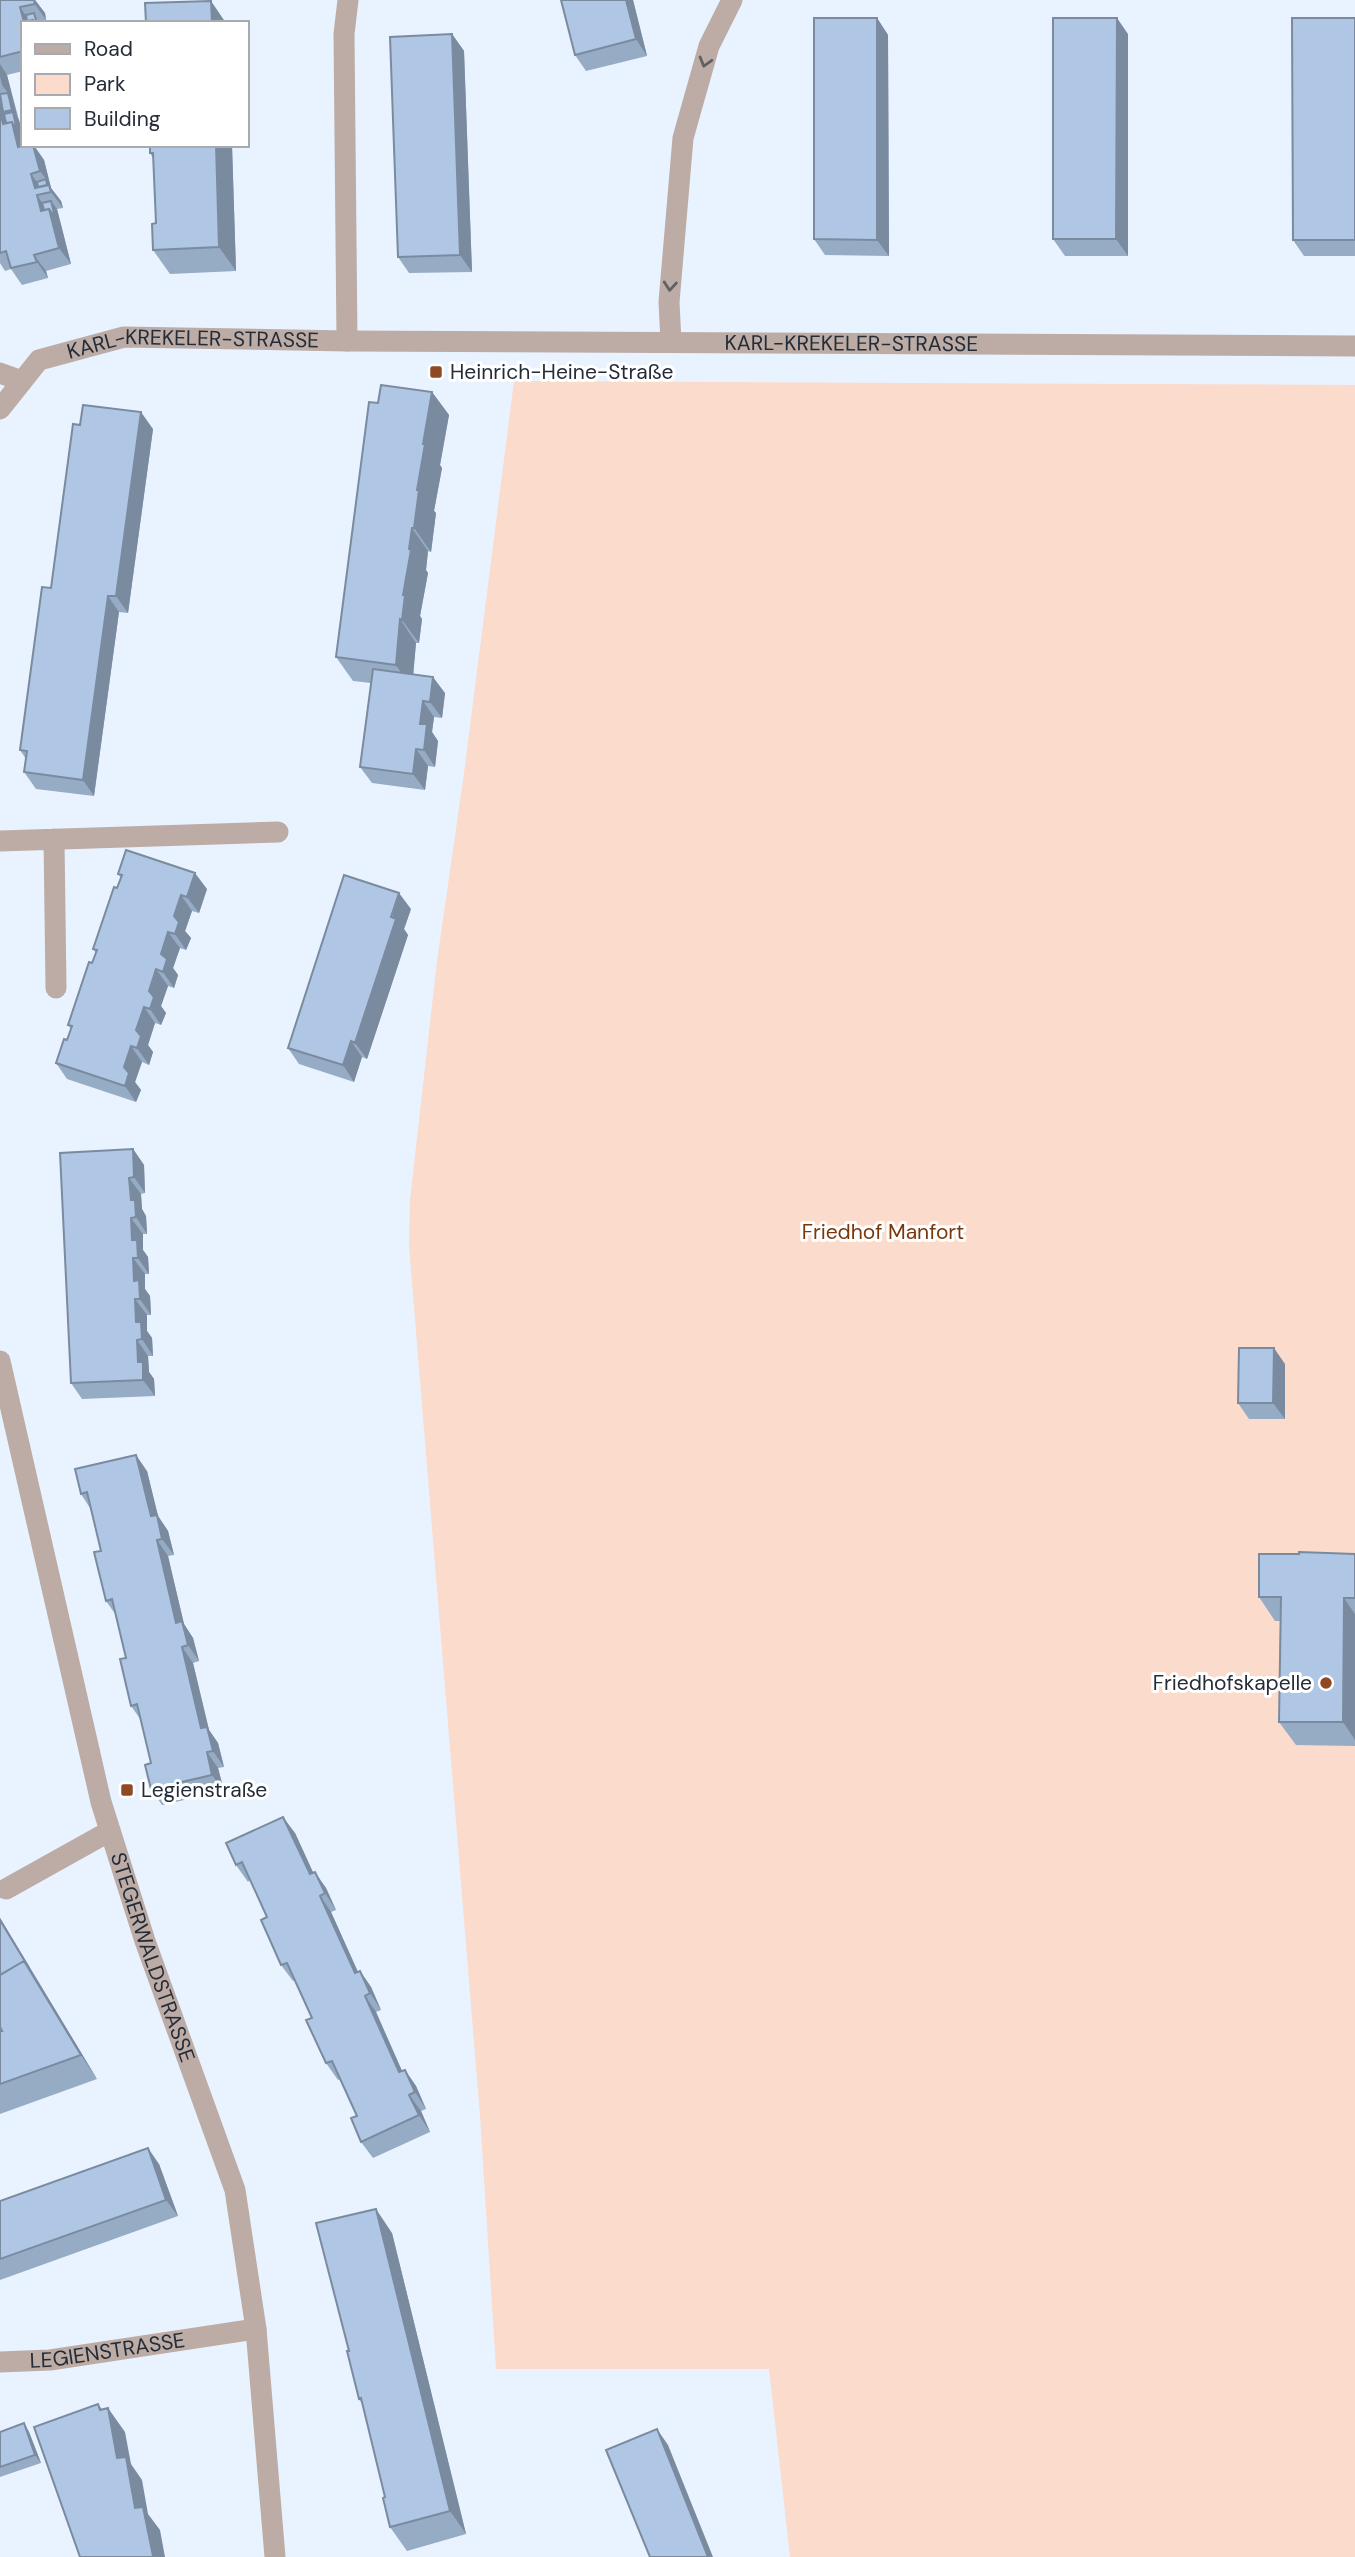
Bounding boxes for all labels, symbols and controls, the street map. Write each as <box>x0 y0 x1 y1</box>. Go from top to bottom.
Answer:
legend <box>21 21 248 147</box>
text: Road <box>84 35 133 63</box>
one-way arrow <box>698 56 713 68</box>
text: Park <box>84 70 126 98</box>
text: Building <box>84 105 161 133</box>
one-way arrow <box>663 281 678 292</box>
street label: KARL-KREKELER-STRASSE <box>64 323 319 366</box>
street label: KARL-KREKELER-STRASSE <box>724 329 978 358</box>
place label: Heinrich-Heine-Straße <box>450 358 673 386</box>
marker: Heinrich-Heine-Straße <box>428 364 444 380</box>
park label: Friedhof Manfort <box>802 1218 964 1246</box>
place label: Friedhofskapelle <box>1153 1669 1312 1697</box>
marker: Friedhofskapelle <box>1318 1675 1334 1691</box>
place label: Legienstraße <box>141 1776 267 1804</box>
marker: Legienstraße <box>119 1782 135 1798</box>
street label: STEGERWALDSTRASSE <box>104 1849 202 2066</box>
street label: LEGIENSTRASSE <box>29 2326 187 2375</box>

